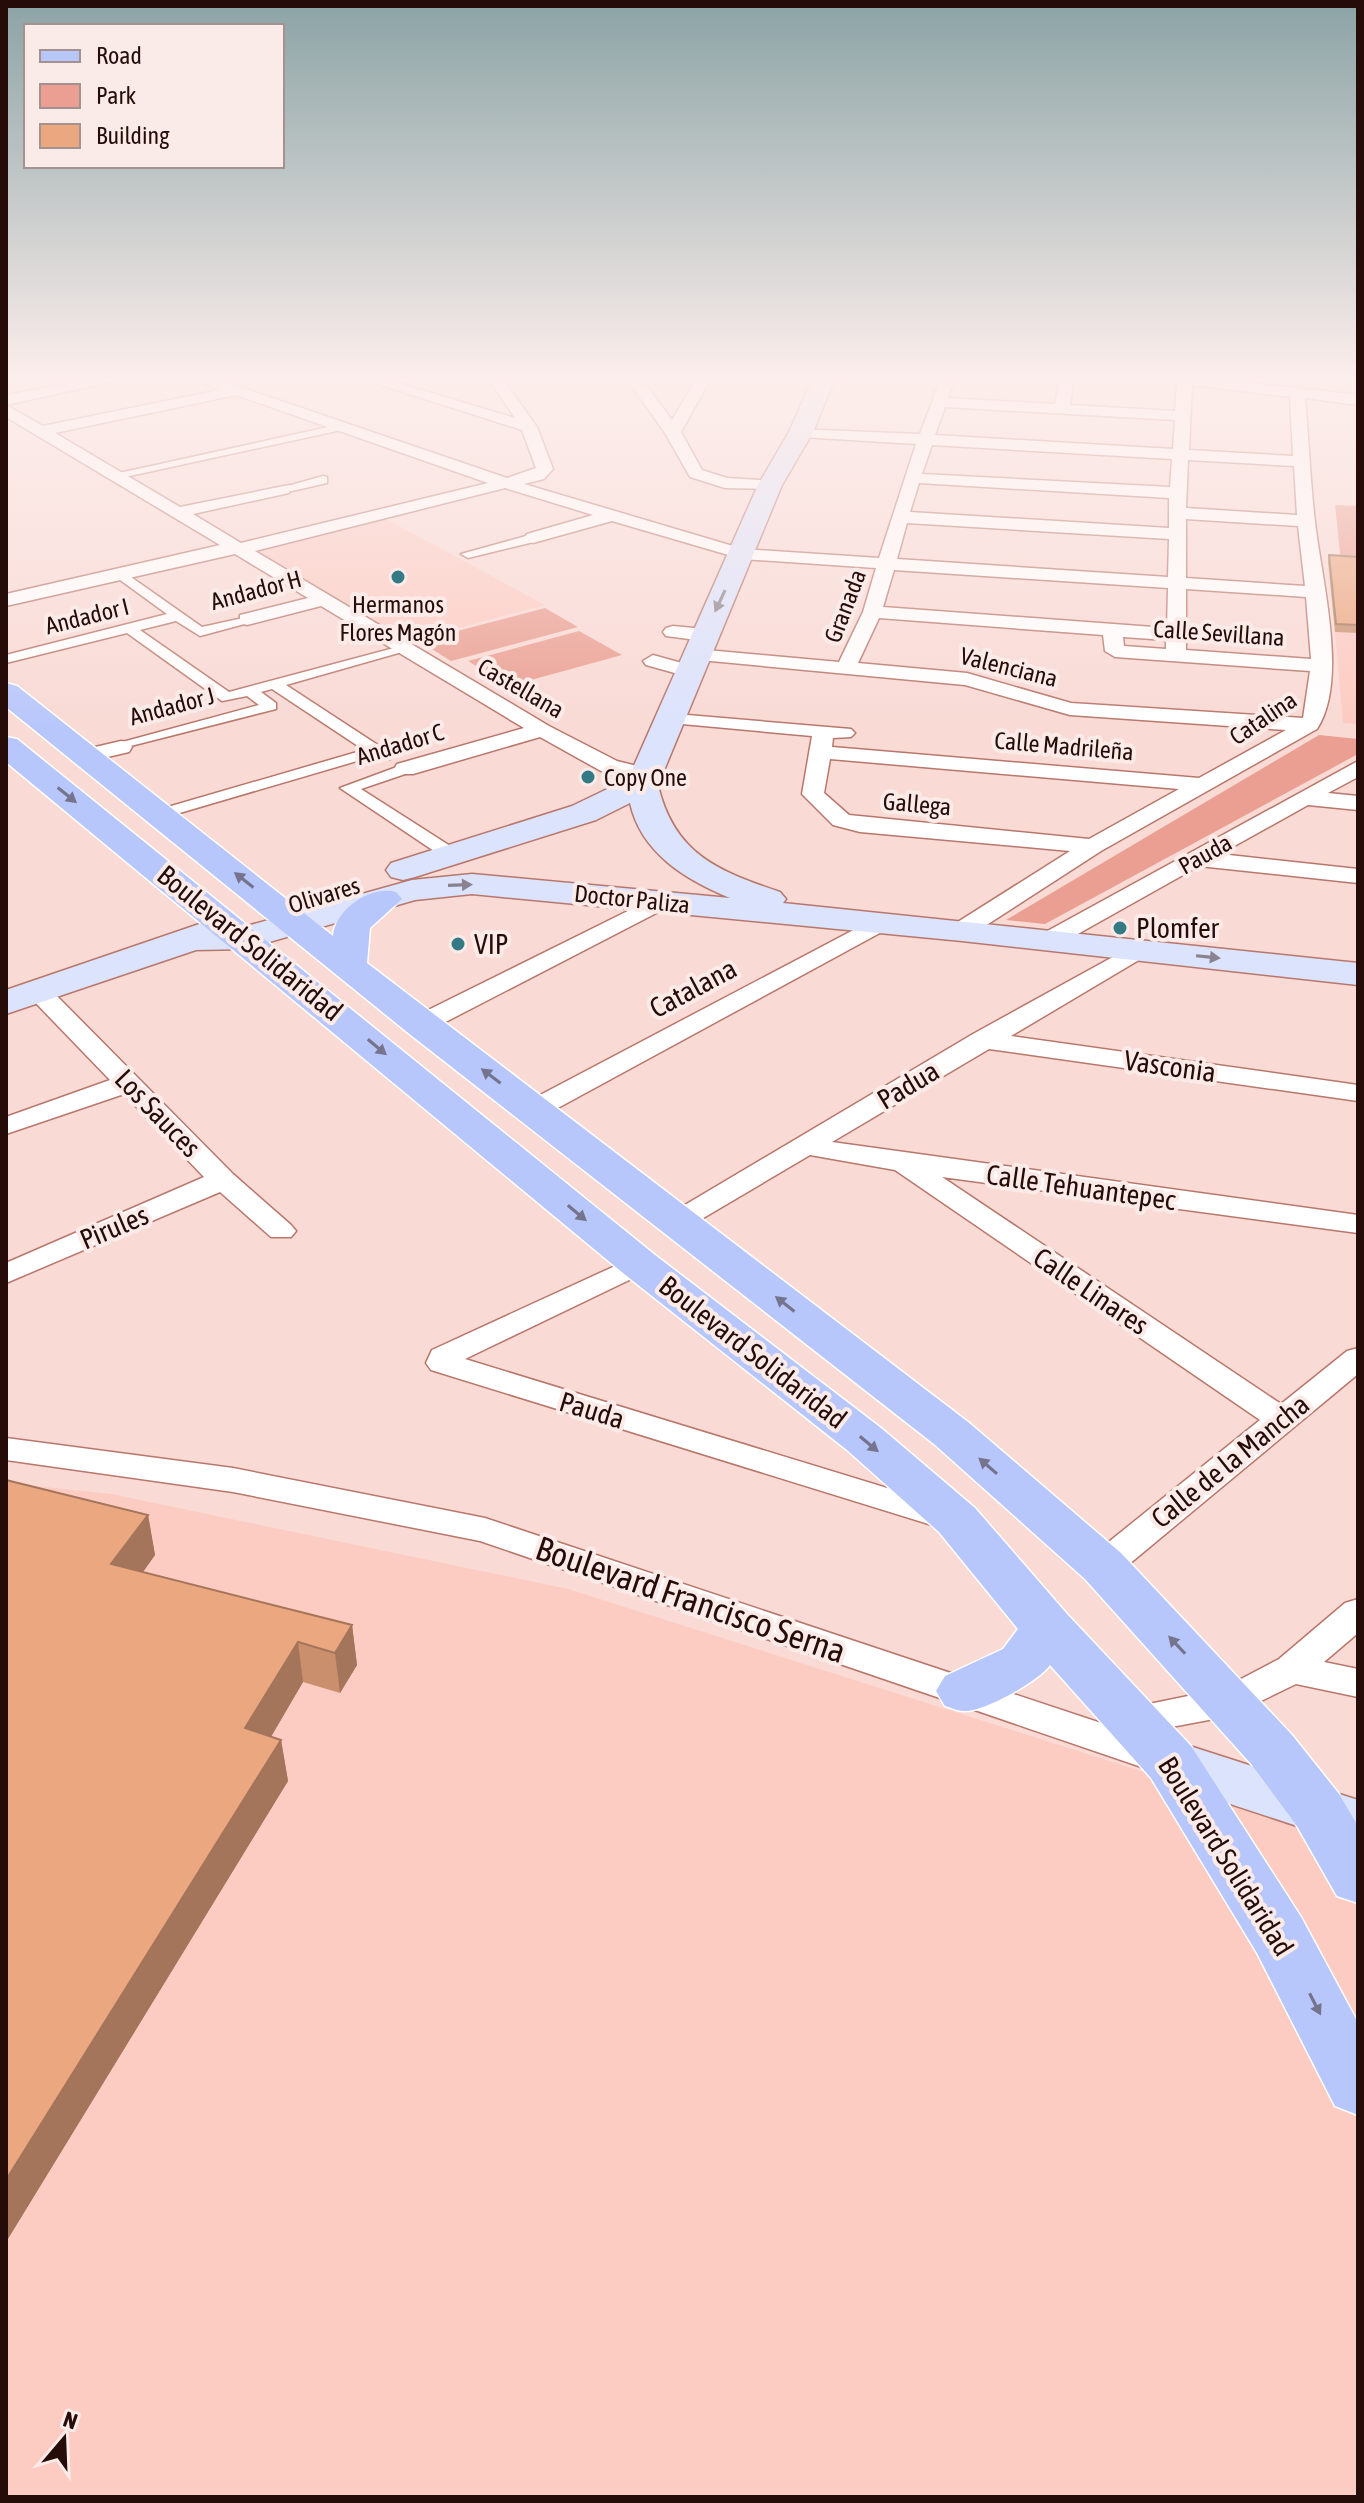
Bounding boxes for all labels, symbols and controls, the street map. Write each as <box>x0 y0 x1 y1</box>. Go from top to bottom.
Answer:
legend <box>24 24 284 168</box>
text: Road <box>96 42 142 69</box>
text: Park <box>96 82 137 109</box>
text: Building <box>96 122 170 149</box>
street label: Andador H <box>208 565 304 615</box>
street label: Granada <box>819 566 871 646</box>
marker: Hermanos Flores Magón <box>389 568 407 586</box>
one-way arrow <box>713 589 727 612</box>
place label: Hermanos Flores Magón <box>340 591 456 646</box>
street label: Andador I <box>42 593 132 639</box>
street label: Calle Sevillana <box>1152 615 1286 651</box>
street label: Valenciana <box>958 642 1060 692</box>
street label: Castellana <box>473 653 569 723</box>
street label: Andador J <box>127 682 217 730</box>
street label: Catalina <box>1224 686 1302 750</box>
street label: Andador C <box>353 718 447 770</box>
street label: Calle Madrileña <box>993 726 1135 766</box>
place label: Copy One <box>604 764 687 791</box>
marker: Copy One <box>579 768 597 786</box>
one-way arrow <box>57 786 77 803</box>
street label: Gallega <box>882 788 952 820</box>
street label: Pauda <box>1174 828 1236 880</box>
street label: Boulevard Solidaridad <box>151 859 349 1027</box>
street label: Olivares <box>285 871 363 919</box>
one-way arrow <box>234 872 254 889</box>
one-way arrow <box>448 878 473 891</box>
street label: Doctor Paliza <box>573 880 691 918</box>
place label: Plomfer <box>1136 912 1220 944</box>
marker: Plomfer <box>1111 919 1129 937</box>
place label: VIP <box>474 928 509 960</box>
marker: VIP <box>449 935 467 953</box>
one-way arrow <box>1196 951 1221 964</box>
street label: Catalana <box>644 952 742 1024</box>
one-way arrow <box>367 1038 387 1055</box>
street label: Vasconia <box>1122 1044 1218 1088</box>
street label: Padua <box>871 1054 945 1116</box>
street label: Los Sauces <box>109 1063 207 1163</box>
one-way arrow <box>480 1068 502 1084</box>
street label: Calle Tehuantepec <box>984 1158 1178 1216</box>
street label: Pirules <box>75 1198 153 1256</box>
one-way arrow <box>567 1204 587 1221</box>
street label: Calle Linares <box>1028 1241 1154 1341</box>
street label: Boulevard Solidaridad <box>653 1269 853 1435</box>
one-way arrow <box>775 1297 795 1313</box>
street label: Pauda <box>556 1385 628 1435</box>
street label: Calle de la Mancha <box>1145 1388 1315 1534</box>
one-way arrow <box>859 1435 879 1452</box>
one-way arrow <box>979 1458 999 1475</box>
street label: Boulevard Francisco Serna <box>531 1528 851 1670</box>
one-way arrow <box>1168 1636 1186 1655</box>
street label: Boulevard Solidaridad <box>1152 1751 1300 1961</box>
one-way arrow <box>1307 1993 1321 2015</box>
north arrow <box>24 2399 104 2479</box>
text: N <box>60 2406 81 2434</box>

